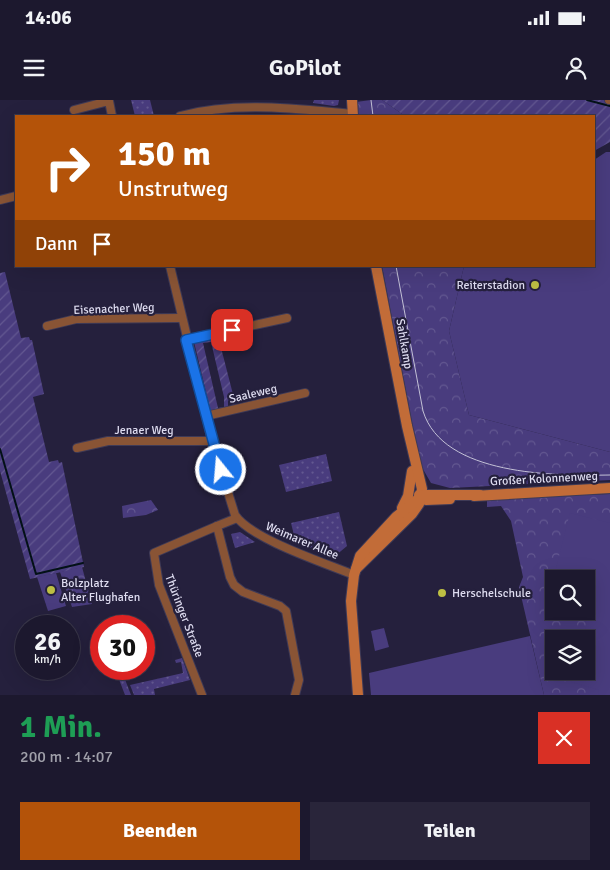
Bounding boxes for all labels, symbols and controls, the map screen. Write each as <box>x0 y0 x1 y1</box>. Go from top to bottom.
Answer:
text: 14:06 <box>25 6 72 30</box>
icon: menu <box>20 54 48 82</box>
text: GoPilot <box>269 54 341 81</box>
icon: person <box>562 54 590 82</box>
text: 150 m <box>118 132 211 175</box>
icon: right <box>35 135 100 200</box>
text: Unstrutweg <box>118 175 228 202</box>
icon: arrive <box>88 230 116 258</box>
text: Dann <box>35 232 78 256</box>
place label: Reiterstadion <box>456 278 525 293</box>
marker: Reiterstadion <box>529 279 541 291</box>
street label: Eisenacher Weg <box>73 300 155 318</box>
pin <box>211 309 253 351</box>
icon: arrive <box>218 316 246 344</box>
street label: Sahlkamp <box>392 318 416 370</box>
street label: Saaleweg <box>227 381 279 407</box>
street label: Jenaer Weg <box>114 423 174 438</box>
position arrow <box>194 443 246 495</box>
street label: Großer Kolonnenweg <box>490 469 598 489</box>
street label: Weimarer Allee <box>263 519 341 563</box>
map controls <box>545 570 595 680</box>
button: search <box>545 570 595 620</box>
street label: Thüringer Straße <box>161 572 207 660</box>
place label: Bolzplatz Alter Flughafen <box>61 576 140 605</box>
marker: Bolzplatz Alter Flughafen <box>45 584 57 596</box>
place label: Herschelschule <box>452 586 531 601</box>
marker: Herschelschule <box>436 587 448 599</box>
speed limit sign: 30 <box>90 615 155 680</box>
text: 26 <box>34 626 61 657</box>
button: layers <box>545 630 595 680</box>
text: km/h <box>34 652 61 667</box>
text: 1 Min. <box>20 709 102 746</box>
button: close <box>538 712 590 764</box>
text: 200 m · 14:07 <box>20 747 113 767</box>
button: Beenden <box>20 802 300 860</box>
button: Teilen <box>310 802 590 860</box>

